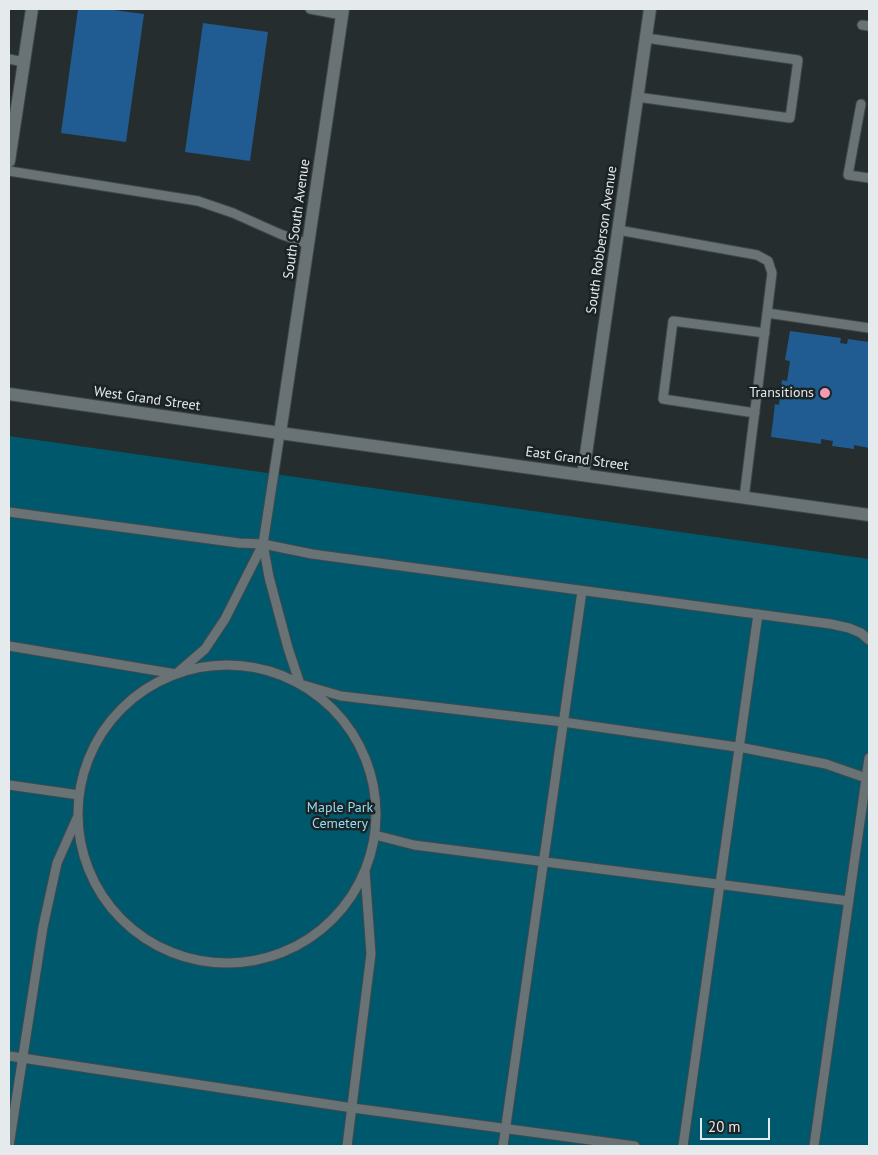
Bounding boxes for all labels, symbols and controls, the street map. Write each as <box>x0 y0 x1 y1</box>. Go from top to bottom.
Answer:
street label: South South Avenue <box>280 158 314 280</box>
street label: South Robberson Avenue <box>583 165 621 315</box>
street label: West Grand Street <box>93 383 201 415</box>
place label: Transitions <box>749 385 814 401</box>
marker: Transitions <box>818 386 832 400</box>
street label: East Grand Street <box>524 443 630 475</box>
park label: Maple Park Cemetery <box>307 800 373 832</box>
scale bar <box>703 1108 773 1140</box>
text: 20 m <box>708 1117 741 1136</box>

